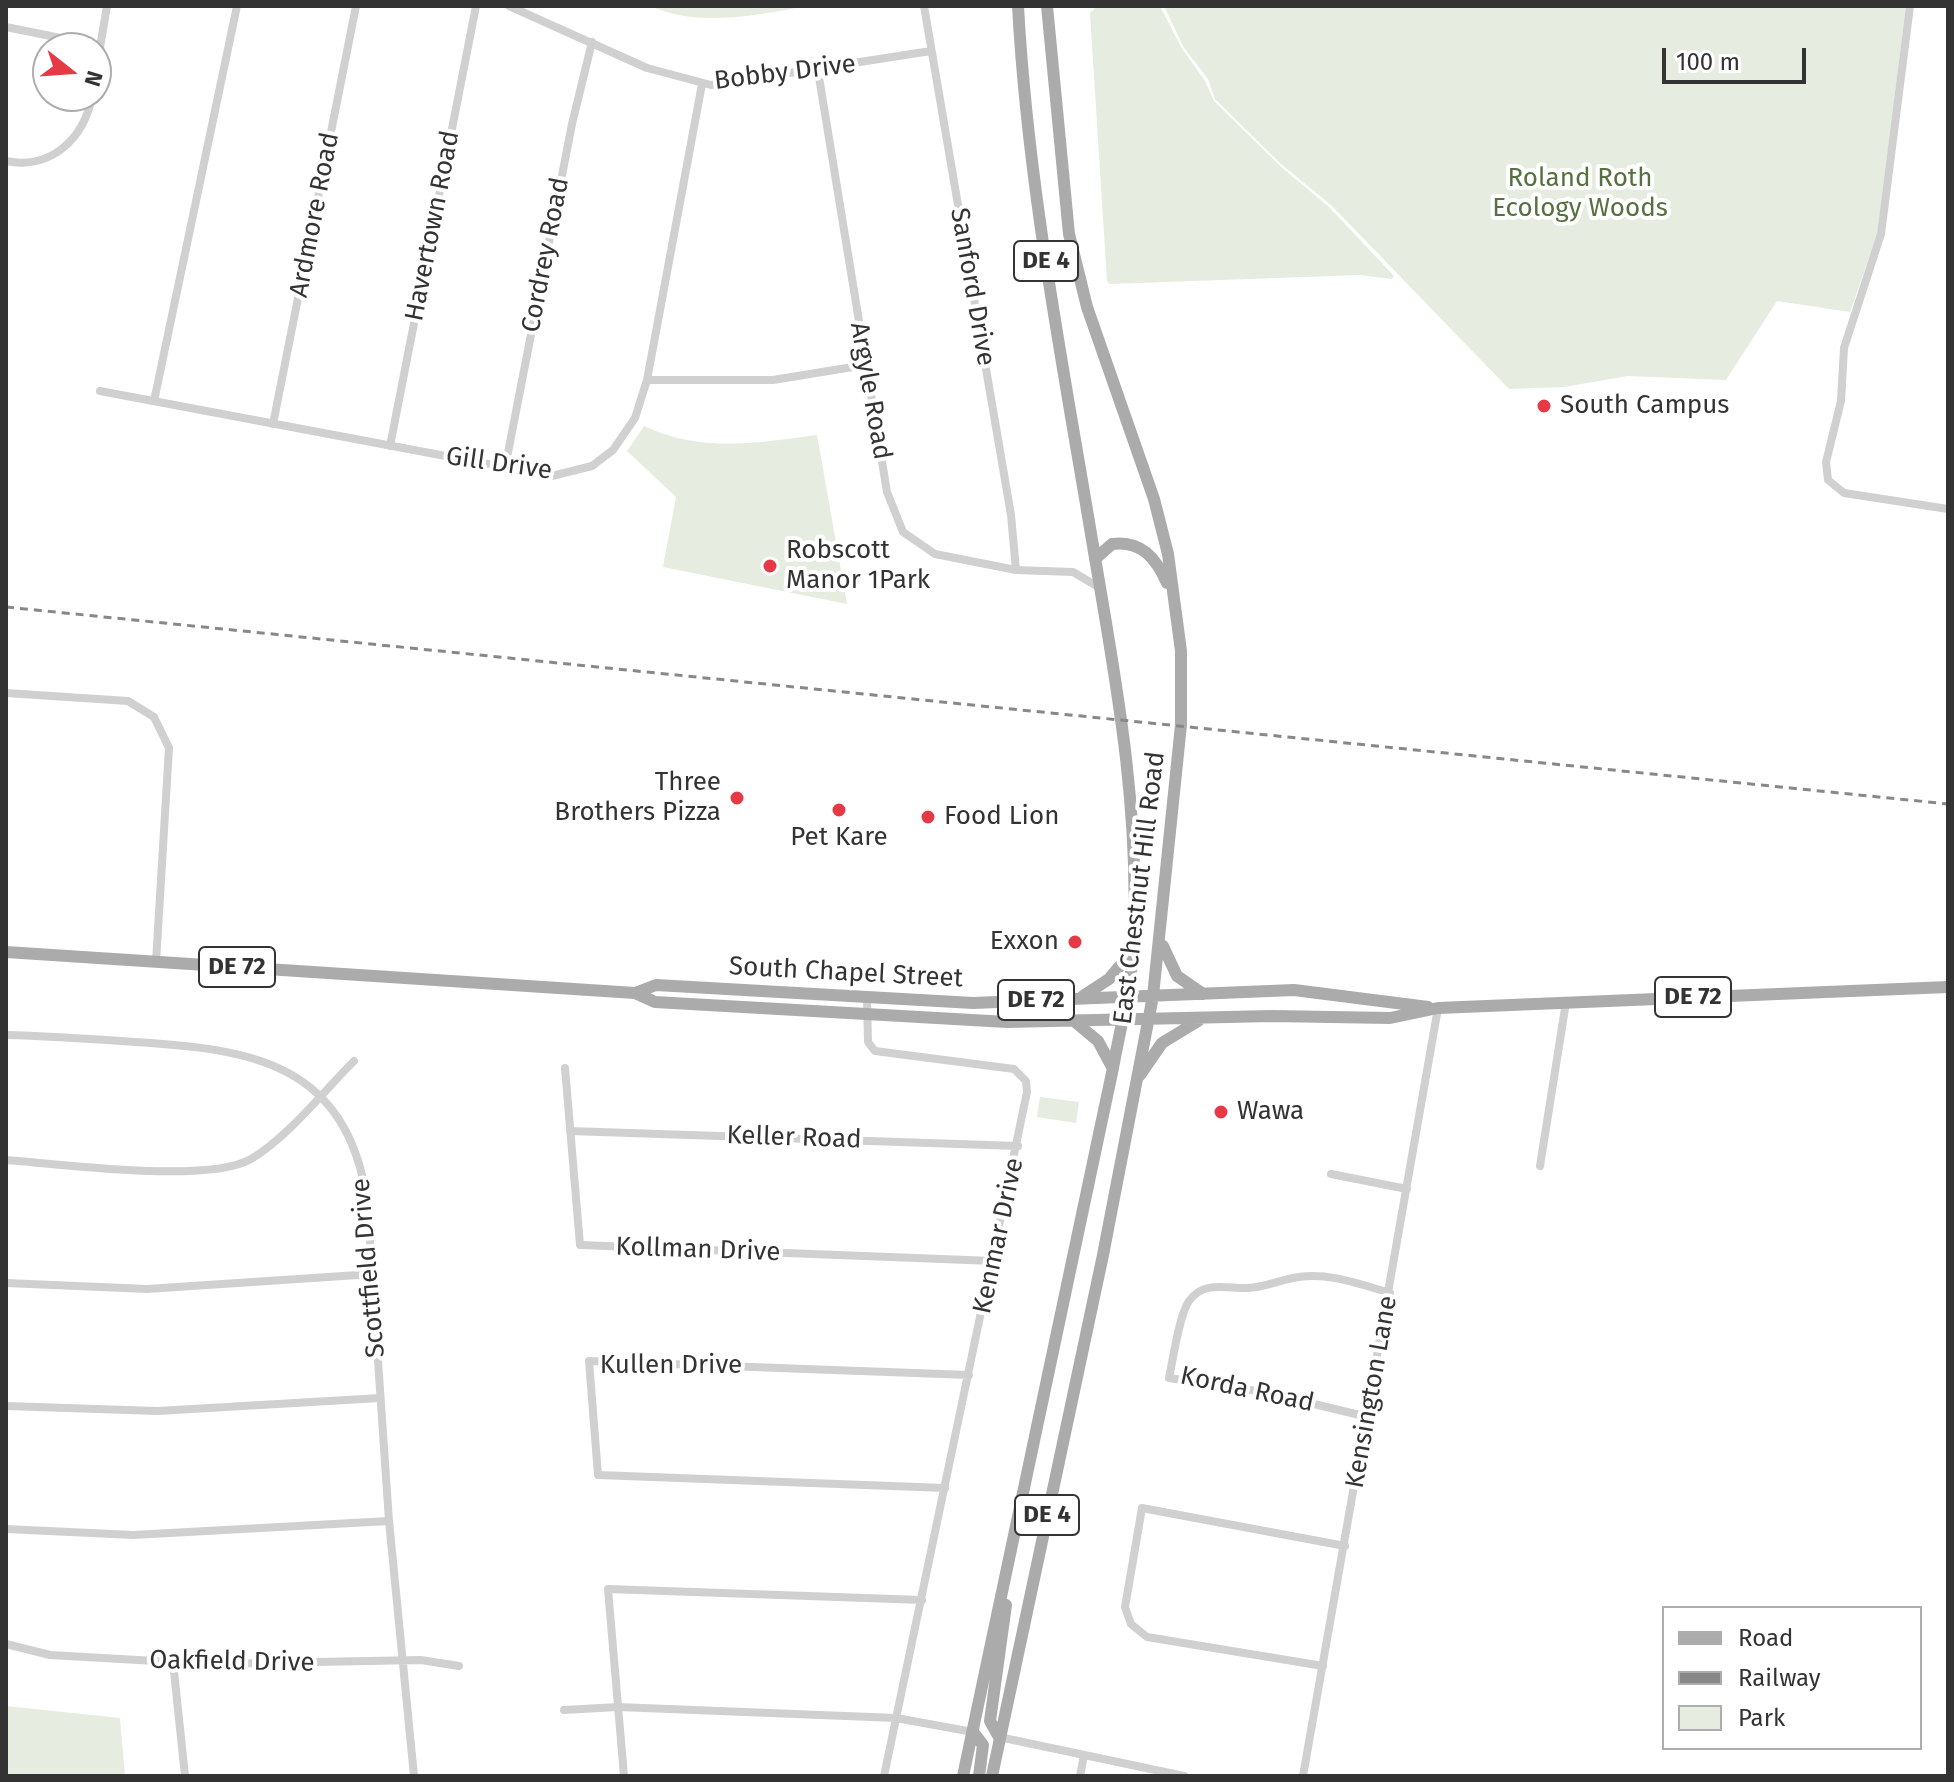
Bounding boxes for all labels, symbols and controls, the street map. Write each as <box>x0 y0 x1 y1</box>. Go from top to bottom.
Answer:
north arrow <box>32 32 112 112</box>
scale bar <box>1666 32 1810 82</box>
text: 100 m <box>1676 48 1740 76</box>
street label: Bobby Drive <box>712 49 858 97</box>
text: N <box>78 68 109 90</box>
street label: Havertown Road <box>399 128 467 324</box>
street label: Ardmore Road <box>284 130 346 300</box>
park label: Roland Roth Ecology Woods <box>1492 163 1668 224</box>
street label: Cordrey Road <box>516 175 576 335</box>
street label: Sanford Drive <box>943 206 1001 368</box>
road number: DE 4 <box>1014 241 1078 281</box>
street label: Argyle Road <box>843 320 897 462</box>
place label: South Campus <box>1560 390 1729 422</box>
marker: South Campus <box>1535 397 1553 415</box>
street label: Gill Drive <box>444 441 554 487</box>
place label: Robscott Manor 1Park <box>786 535 930 596</box>
marker: Robscott Manor 1Park <box>761 557 779 575</box>
street label: East Chestnut Hill Road <box>1108 750 1172 1026</box>
place label: Three Brothers Pizza <box>554 767 721 828</box>
marker: Three Brothers Pizza <box>728 789 746 807</box>
marker: Pet Kare <box>830 801 848 819</box>
place label: Food Lion <box>944 801 1059 833</box>
marker: Food Lion <box>919 808 937 826</box>
place label: Pet Kare <box>790 822 888 854</box>
place label: Exxon <box>990 926 1059 958</box>
marker: Exxon <box>1066 933 1084 951</box>
road number: DE 72 <box>199 947 275 987</box>
street label: South Chapel Street <box>728 951 964 995</box>
road number: DE 72 <box>1655 977 1731 1017</box>
road number: DE 72 <box>998 980 1074 1020</box>
place label: Wawa <box>1237 1096 1304 1128</box>
marker: Wawa <box>1212 1103 1230 1121</box>
street label: Keller Road <box>726 1120 862 1156</box>
street label: Kenmar Drive <box>967 1155 1031 1317</box>
street label: Scottfield Drive <box>346 1177 392 1359</box>
street label: Kollman Drive <box>615 1232 781 1268</box>
street label: Kensington Lane <box>1340 1293 1404 1491</box>
street label: Kullen Drive <box>600 1350 742 1382</box>
street label: Korda Road <box>1177 1361 1317 1419</box>
road number: DE 4 <box>1015 1495 1079 1535</box>
legend <box>1662 1606 1922 1750</box>
text: Road <box>1738 1624 1793 1652</box>
street label: Oakfield Drive <box>149 1645 315 1679</box>
text: Railway <box>1738 1664 1821 1692</box>
text: Park <box>1738 1704 1785 1732</box>

